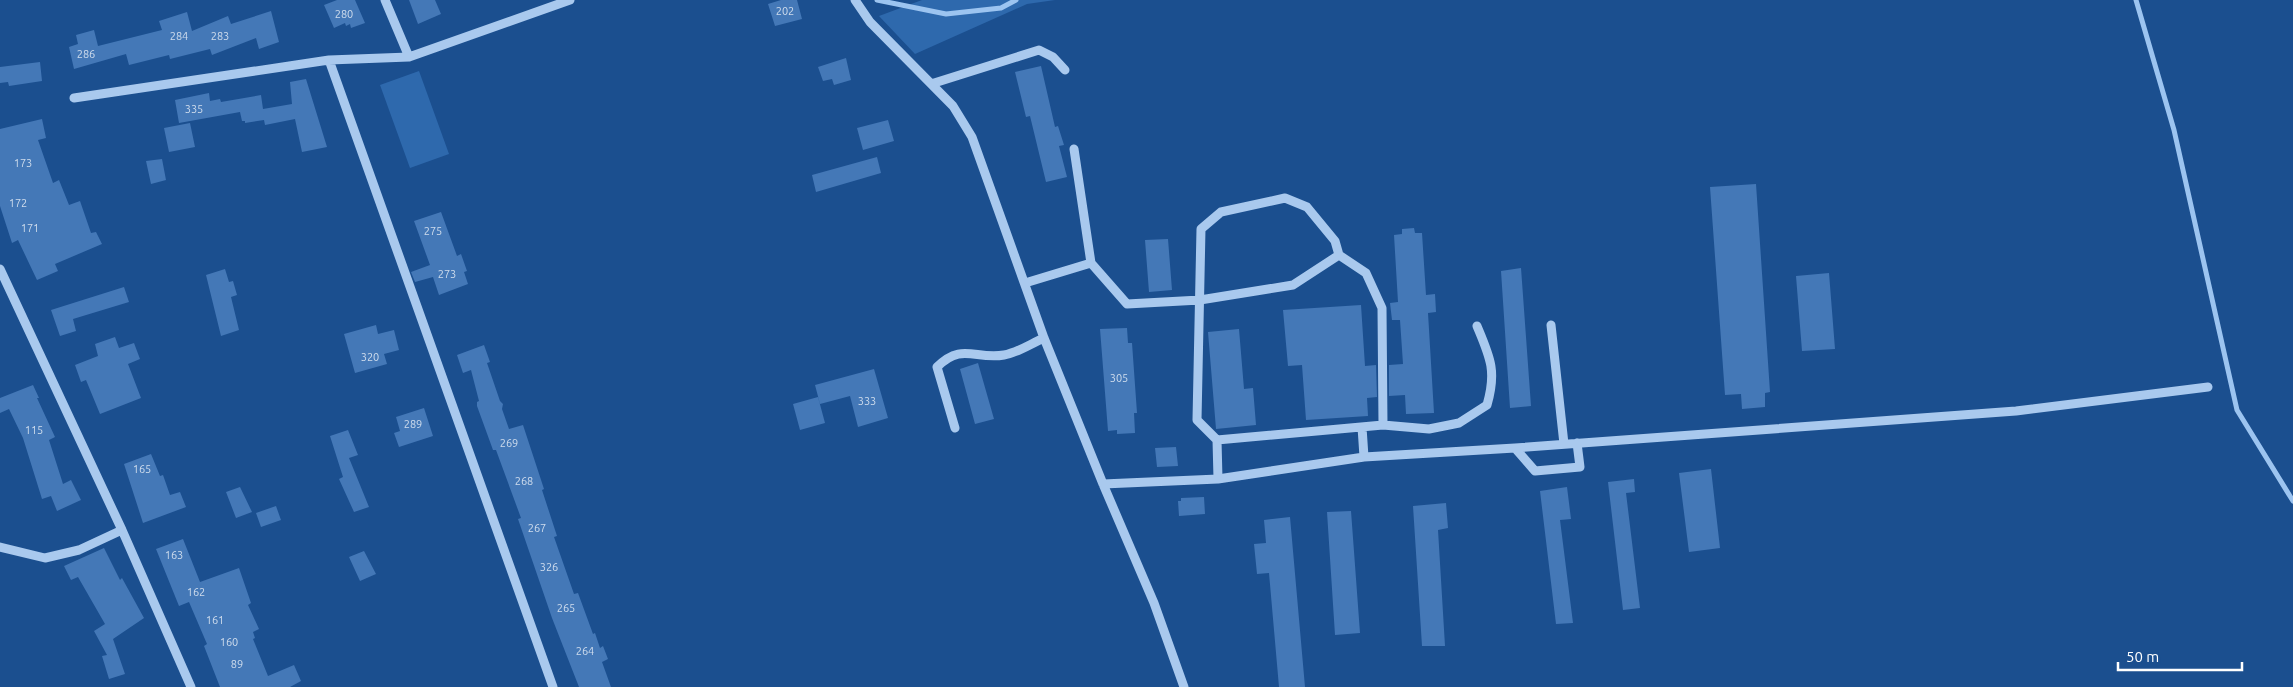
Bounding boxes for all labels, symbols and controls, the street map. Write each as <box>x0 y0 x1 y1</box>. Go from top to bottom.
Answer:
house number: 202 <box>776 5 794 17</box>
house number: 280 <box>335 8 353 20</box>
house number: 284 <box>170 30 188 42</box>
house number: 283 <box>211 30 229 42</box>
house number: 286 <box>77 48 95 60</box>
house number: 335 <box>185 103 203 115</box>
house number: 173 <box>14 157 32 169</box>
house number: 172 <box>9 197 27 209</box>
house number: 171 <box>21 222 39 234</box>
house number: 275 <box>424 225 442 237</box>
house number: 273 <box>438 268 456 280</box>
house number: 320 <box>361 351 379 363</box>
house number: 305 <box>1110 372 1128 384</box>
house number: 333 <box>858 395 876 407</box>
house number: 289 <box>404 418 422 430</box>
house number: 115 <box>25 424 43 436</box>
house number: 269 <box>500 437 518 449</box>
house number: 165 <box>133 463 151 475</box>
house number: 268 <box>515 475 533 487</box>
house number: 267 <box>528 522 546 534</box>
house number: 163 <box>165 549 183 561</box>
house number: 326 <box>540 561 558 573</box>
house number: 162 <box>187 586 205 598</box>
house number: 265 <box>557 602 575 614</box>
house number: 161 <box>206 614 224 626</box>
house number: 160 <box>220 636 238 648</box>
scale bar <box>2118 640 2242 672</box>
house number: 264 <box>576 645 594 657</box>
text: 50 m <box>2126 648 2159 665</box>
house number: 89 <box>231 658 243 670</box>

